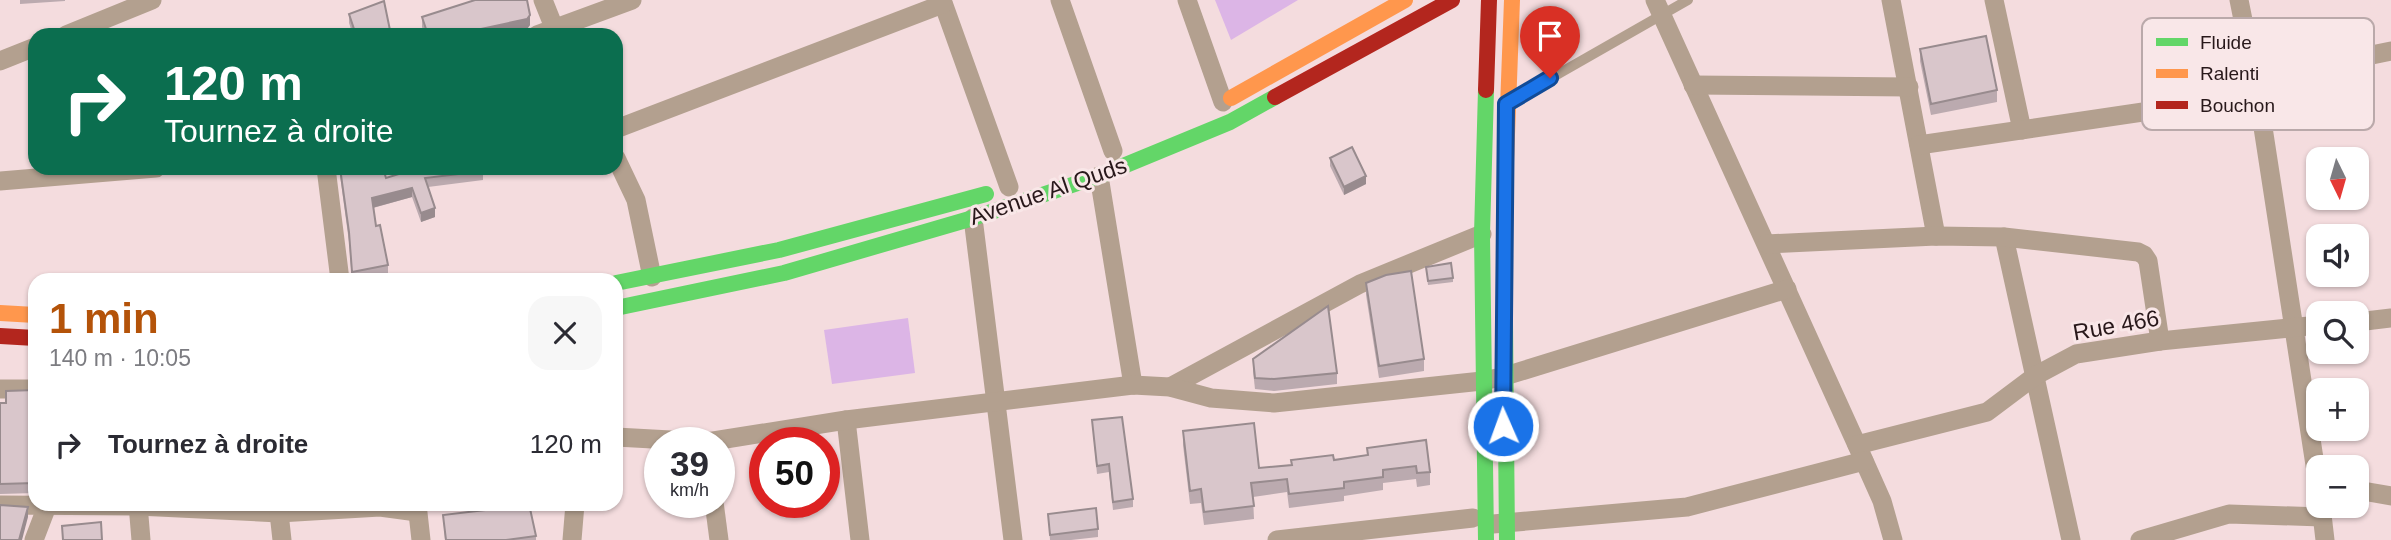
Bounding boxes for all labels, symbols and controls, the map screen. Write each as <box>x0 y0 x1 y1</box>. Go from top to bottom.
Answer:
pin <box>1520 6 1580 78</box>
icon: arrive <box>1531 17 1569 55</box>
legend <box>2142 18 2374 130</box>
text: Fluide <box>2200 32 2252 53</box>
icon: right <box>49 56 140 147</box>
text: 120 m <box>164 56 303 110</box>
text: Ralenti <box>2200 63 2259 84</box>
text: Bouchon <box>2200 95 2275 116</box>
text: Tournez à droite <box>164 113 393 149</box>
north arrow <box>2306 147 2370 210</box>
map controls <box>2306 147 2369 518</box>
street label: Avenue Al Quds <box>966 152 1130 230</box>
button: sound <box>2306 224 2369 287</box>
text: 1 min <box>49 295 159 342</box>
button: close <box>528 296 602 370</box>
button: search <box>2306 301 2369 364</box>
street label: Rue 466 <box>2071 305 2161 345</box>
text: 140 m · 10:05 <box>49 345 191 371</box>
button: + <box>2306 378 2369 441</box>
position arrow <box>1466 389 1540 463</box>
icon: right <box>49 426 87 464</box>
speed limit sign: 50 <box>749 427 840 518</box>
text: Tournez à droite <box>108 429 308 459</box>
text: 120 m <box>530 429 602 459</box>
text: 39 <box>670 444 709 483</box>
button: − <box>2306 455 2369 518</box>
text: km/h <box>670 480 709 500</box>

